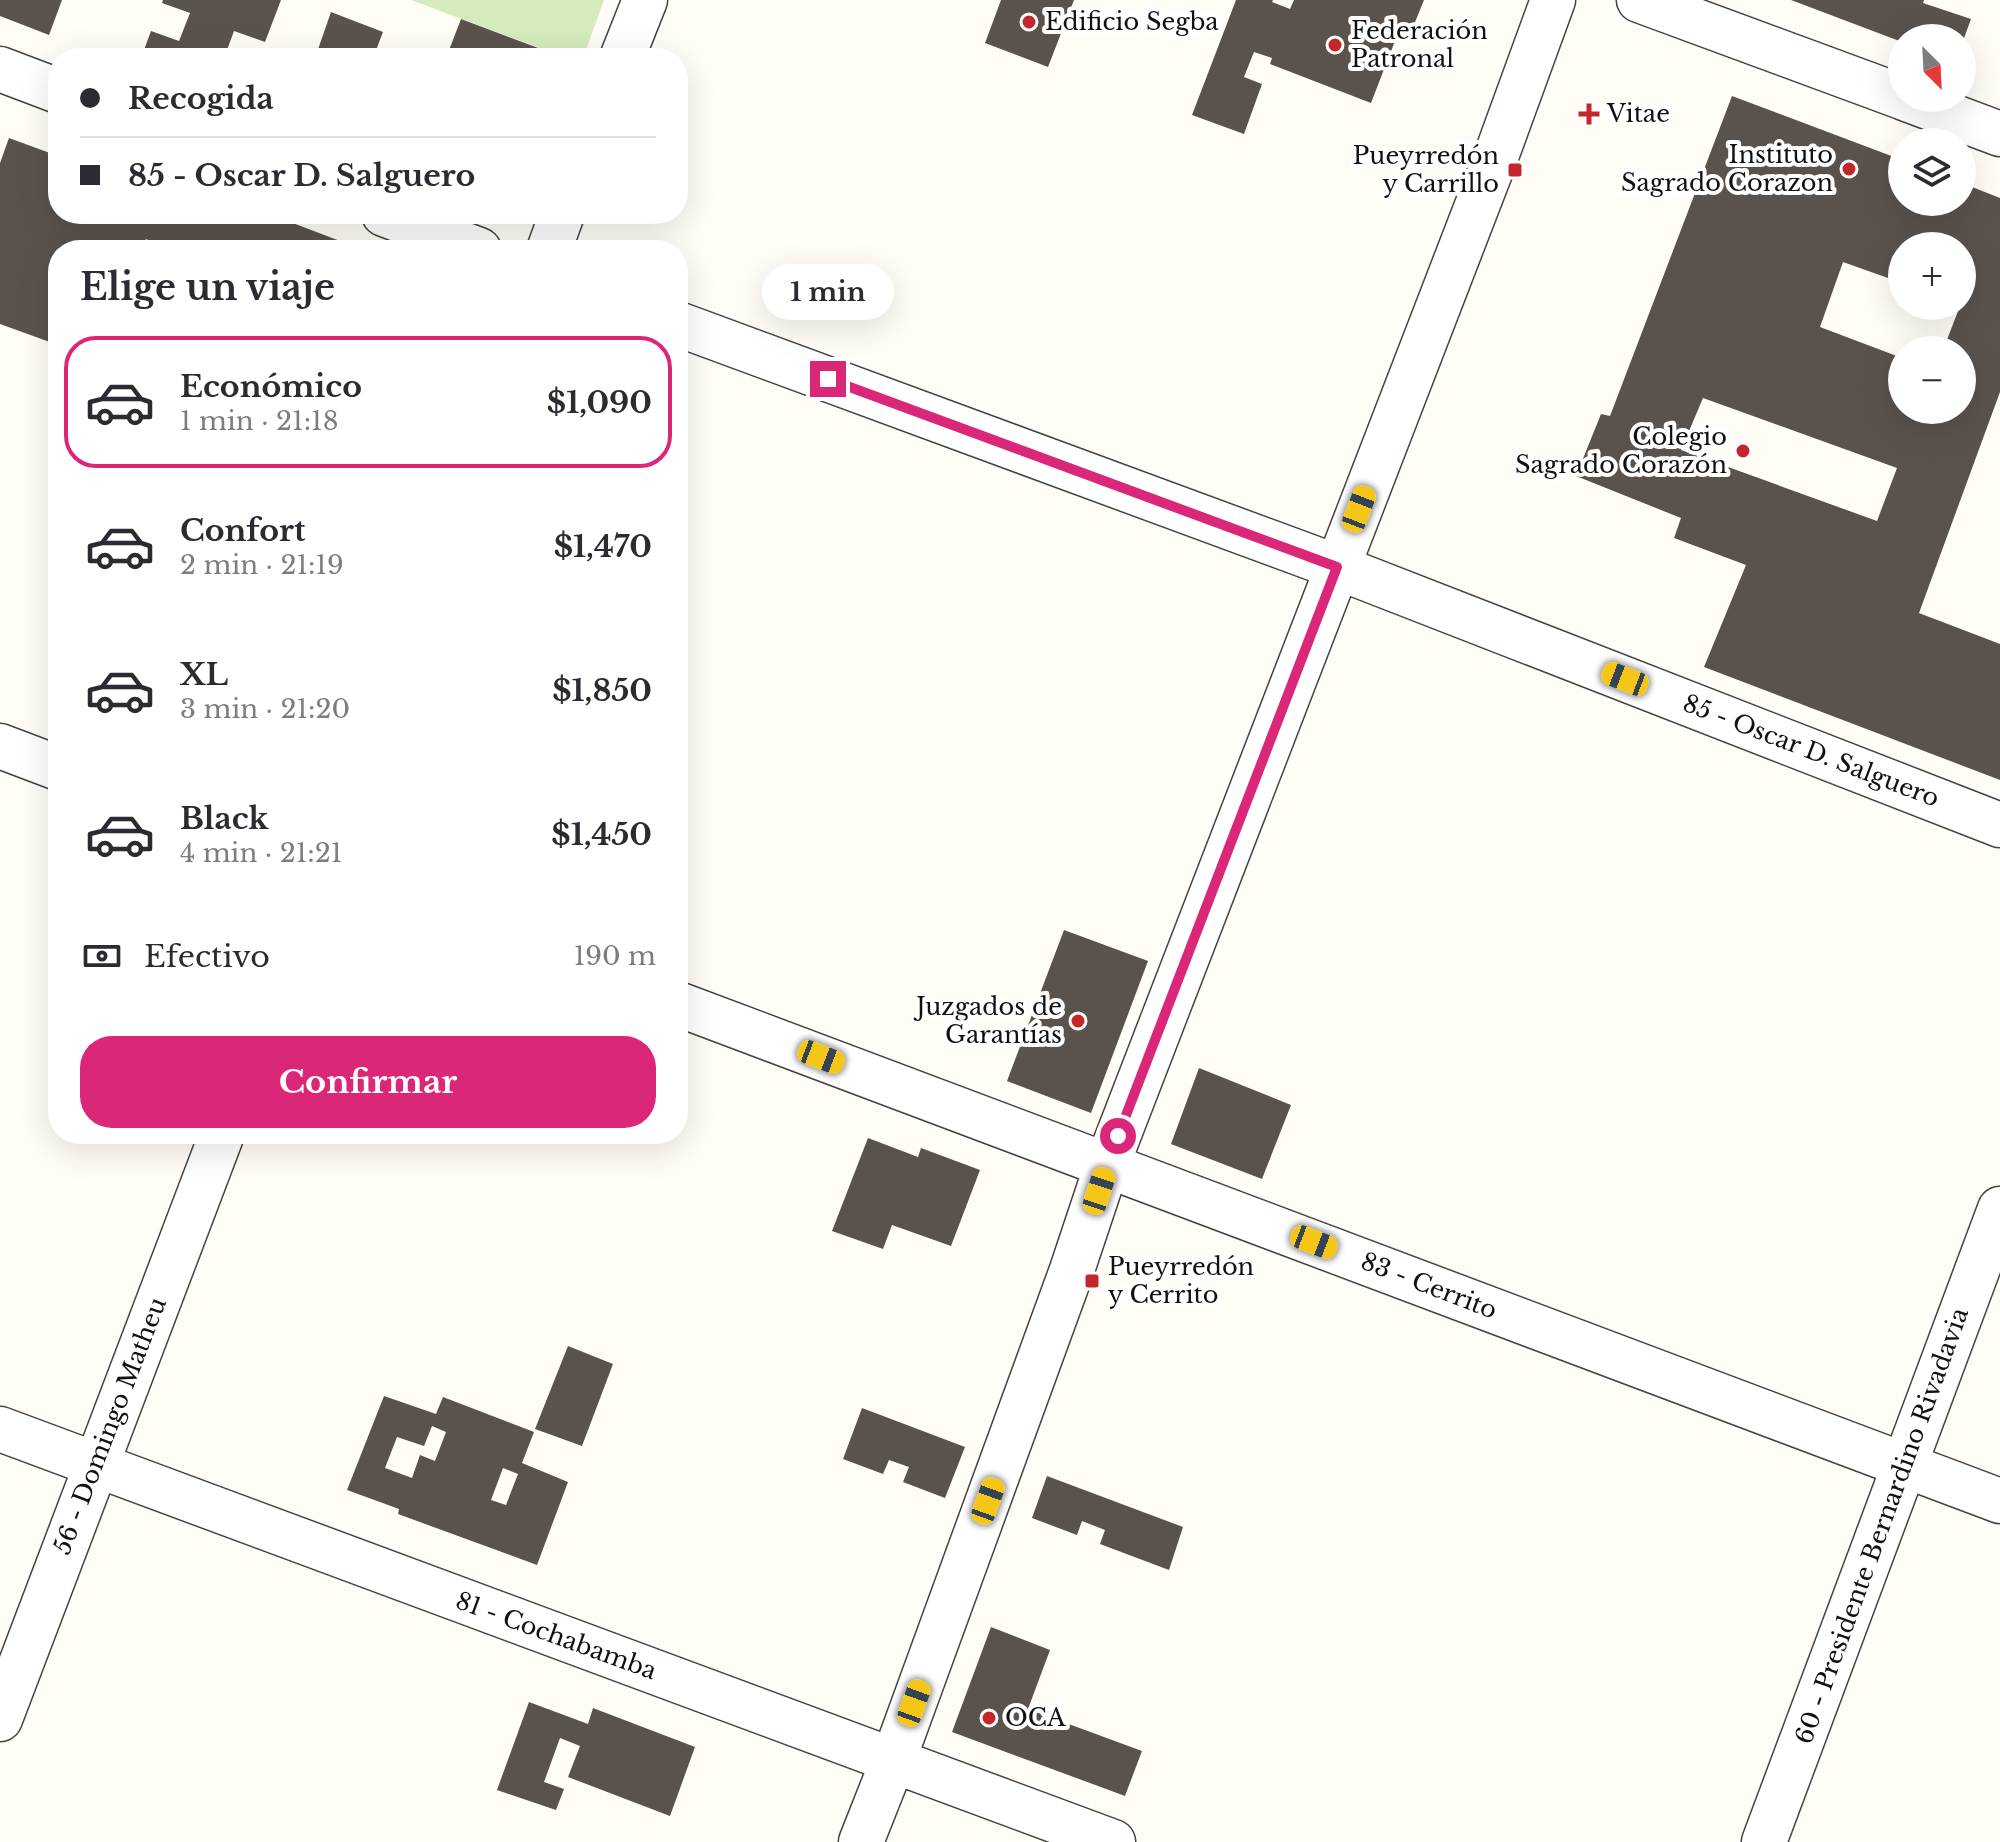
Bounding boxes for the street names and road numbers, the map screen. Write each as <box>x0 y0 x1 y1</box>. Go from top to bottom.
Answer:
street label: 85 - Oscar D. Salguero <box>1679 688 1943 813</box>
street label: 83 - Cerrito <box>1357 1246 1501 1325</box>
street label: 56 - Domingo Matheu <box>47 1293 172 1558</box>
street label: 60 - Presidente Bernardino Rivadavia <box>1789 1303 1974 1748</box>
street label: 81 - Cochabamba <box>452 1586 661 1686</box>

